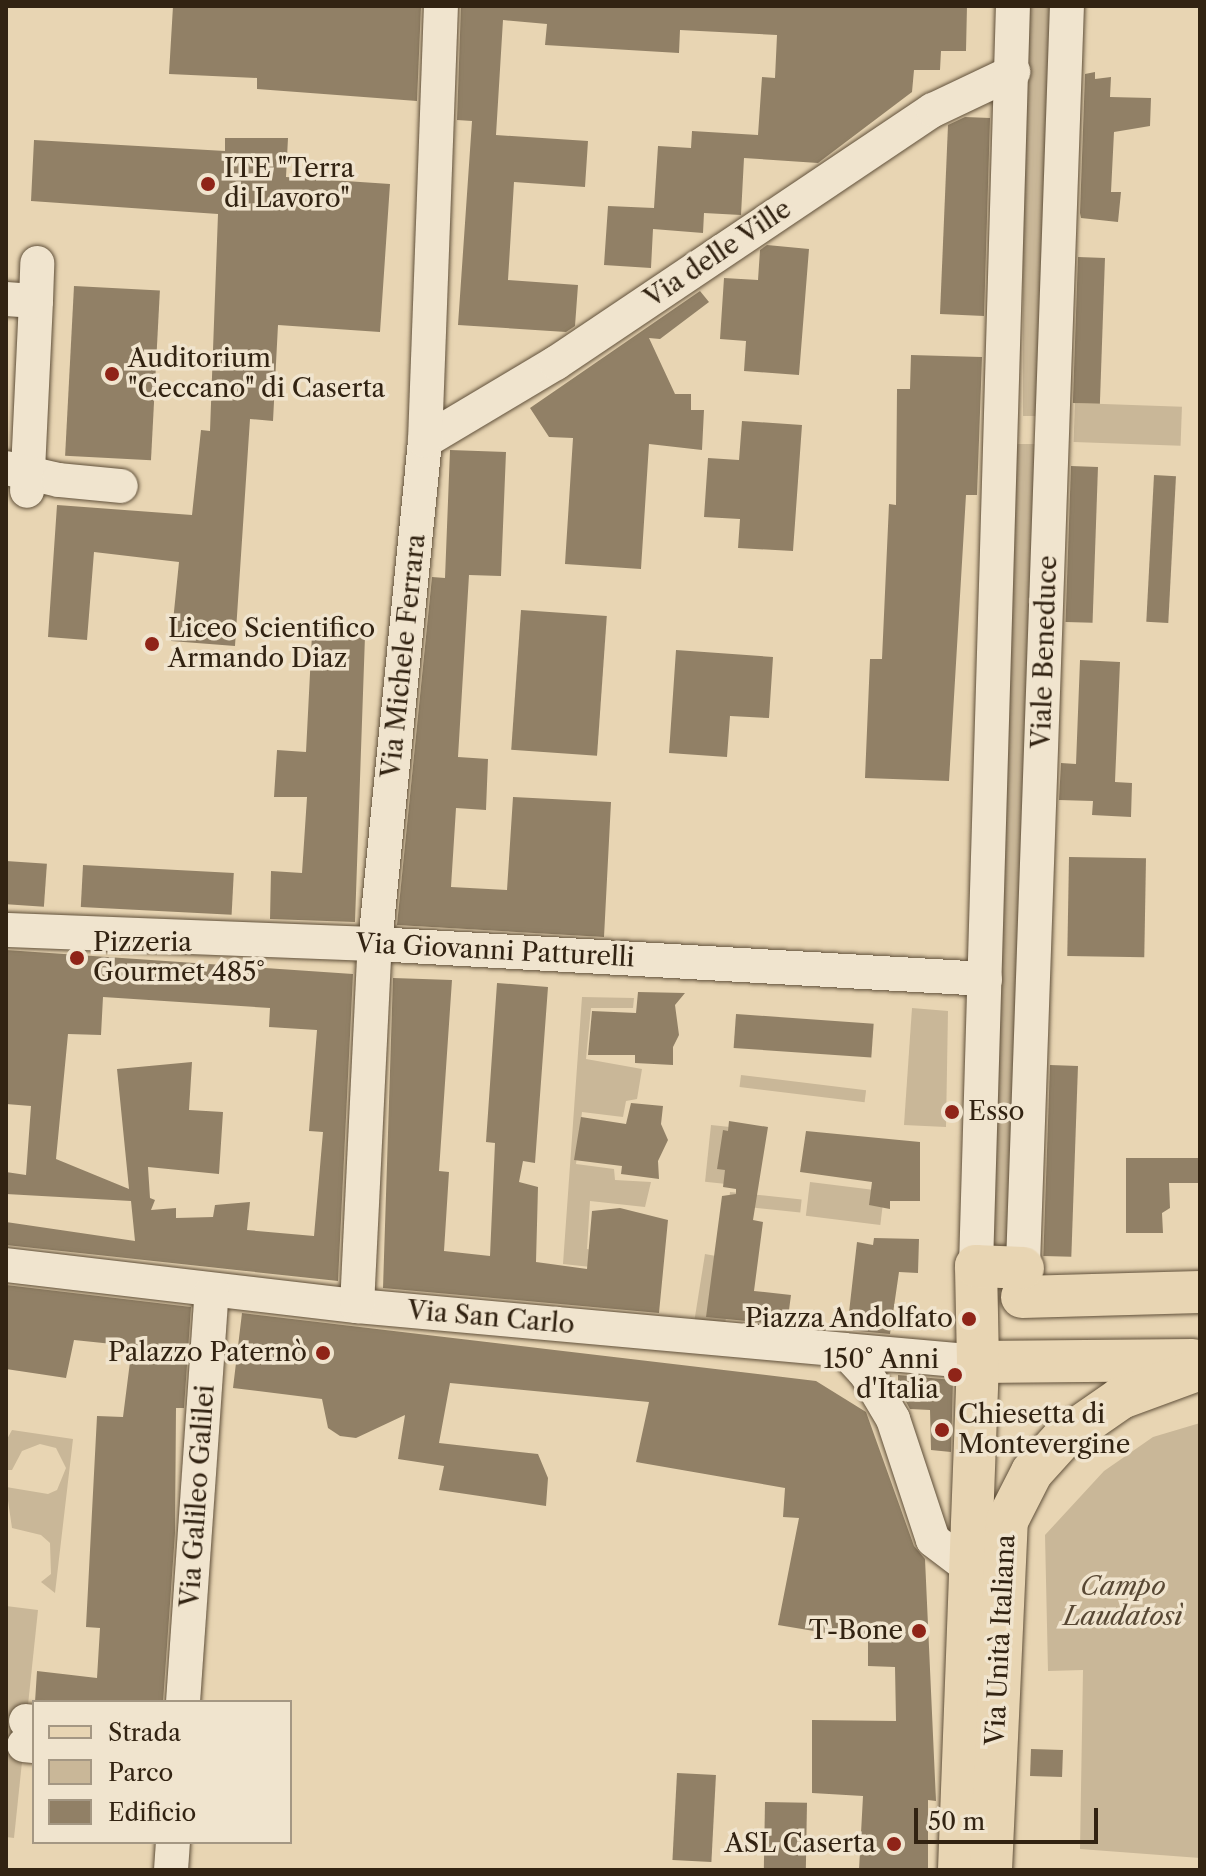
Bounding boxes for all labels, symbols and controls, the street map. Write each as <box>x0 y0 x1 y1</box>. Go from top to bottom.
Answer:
place label: ITE "Terra di Lavoro" <box>224 153 355 214</box>
marker: ITE "Terra di Lavoro" <box>199 175 217 193</box>
street label: Via delle Ville <box>638 193 798 315</box>
place label: Auditorium "Ceccano" di Caserta <box>128 343 386 404</box>
marker: Auditorium "Ceccano" di Caserta <box>103 365 121 383</box>
street label: Via Michele Ferrara <box>376 532 432 780</box>
street label: Viale Beneduce <box>1026 555 1064 749</box>
place label: Liceo Scientifico Armando Diaz <box>168 613 375 674</box>
marker: Liceo Scientifico Armando Diaz <box>143 635 161 653</box>
place label: Pizzeria Gourmet 485° <box>93 927 265 988</box>
street label: Via Giovanni Patturelli <box>355 928 635 974</box>
marker: Pizzeria Gourmet 485° <box>68 949 86 967</box>
place label: Esso <box>968 1096 1025 1128</box>
marker: Esso <box>943 1103 961 1121</box>
street label: Via San Carlo <box>406 1295 576 1341</box>
place label: Piazza Andolfato <box>744 1303 953 1335</box>
marker: Piazza Andolfato <box>960 1310 978 1328</box>
place label: Palazzo Paternò <box>108 1337 307 1369</box>
marker: Palazzo Paternò <box>314 1344 332 1362</box>
place label: 150° Anni d'Italia <box>822 1344 939 1406</box>
marker: 150° Anni d'Italia <box>946 1366 964 1384</box>
street label: Via Galileo Galilei <box>175 1384 221 1608</box>
place label: Chiesetta di Montevergine <box>958 1399 1130 1460</box>
marker: Chiesetta di Montevergine <box>933 1421 951 1439</box>
street label: Via Unità Italiana <box>980 1533 1022 1747</box>
park label: Campo Laudatosì <box>1063 1571 1183 1632</box>
place label: T-Bone <box>809 1615 903 1647</box>
marker: T-Bone <box>910 1622 928 1640</box>
legend <box>32 1700 292 1844</box>
text: Strada <box>108 1718 181 1747</box>
text: Parco <box>108 1758 173 1787</box>
scale bar <box>918 1792 1102 1842</box>
text: Edificio <box>108 1798 196 1827</box>
text: 50 m <box>928 1807 985 1836</box>
place label: ASL Caserta <box>724 1828 876 1860</box>
marker: ASL Caserta <box>883 1833 905 1855</box>

